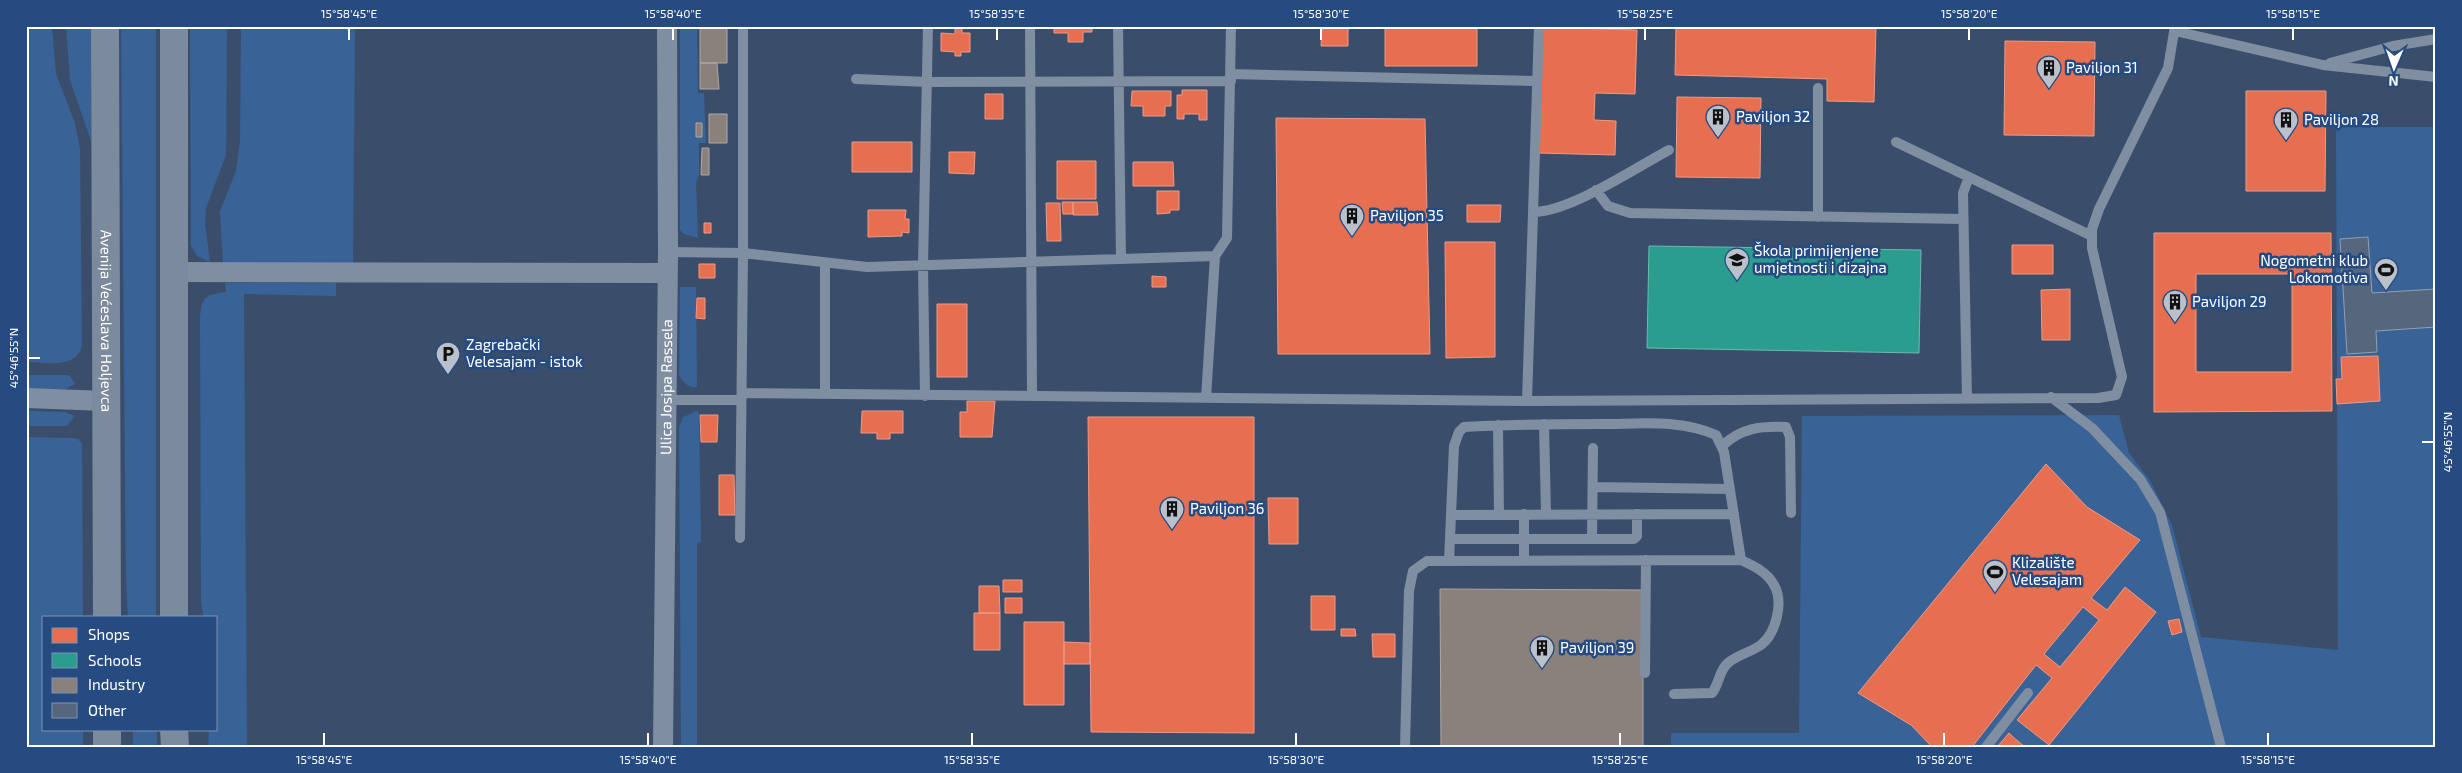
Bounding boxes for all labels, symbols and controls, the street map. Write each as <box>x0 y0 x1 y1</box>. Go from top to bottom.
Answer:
text: 15°58'45"E <box>321 6 377 20</box>
text: 15°58'40"E <box>644 6 702 20</box>
text: 15°58'35"E <box>969 6 1025 20</box>
text: 15°58'30"E <box>1293 6 1350 20</box>
text: 15°58'25"E <box>1617 6 1673 20</box>
text: 15°58'20"E <box>1941 6 1998 20</box>
text: 15°58'15"E <box>2266 6 2320 20</box>
north arrow <box>2370 42 2420 92</box>
building icon: Paviljon 31 <box>2036 55 2062 89</box>
place label: Paviljon 31 <box>2066 58 2138 77</box>
text: N <box>2388 73 2399 90</box>
building icon: Paviljon 32 <box>1705 104 1731 138</box>
place label: Paviljon 32 <box>1736 107 1810 126</box>
building icon: Paviljon 28 <box>2273 107 2299 141</box>
place label: Paviljon 28 <box>2304 110 2379 129</box>
building icon: Paviljon 35 <box>1339 203 1365 237</box>
place label: Paviljon 35 <box>1370 206 1444 225</box>
street label: Avenija Većeslava Holjevca <box>97 230 116 412</box>
place label: Škola primijenjene umjetnosti i dizajna <box>1754 241 1887 277</box>
school or university icon: Škola primijenjene umjetnosti i dizajna <box>1724 247 1750 281</box>
place label: Nogometni klub Lokomotiva <box>2260 251 2368 286</box>
sports icon: Nogometni klub Lokomotiva <box>2373 257 2399 291</box>
building icon: Paviljon 29 <box>2162 289 2188 323</box>
place label: Paviljon 29 <box>2192 292 2267 311</box>
street label: Ulica Josipa Rassela <box>656 319 675 455</box>
text: 45°46'55"N <box>6 328 20 388</box>
place label: Zagrebački Velesajam - istok <box>466 335 583 371</box>
parking icon: Zagrebački Velesajam - istok <box>435 341 461 375</box>
text: 45°46'55"N <box>2440 412 2454 472</box>
building icon: Paviljon 36 <box>1159 496 1185 530</box>
place label: Paviljon 36 <box>1190 499 1264 518</box>
place label: Klizalište Velesajam <box>2012 553 2082 589</box>
sports icon: Klizalište Velesajam <box>1982 559 2008 593</box>
legend <box>42 616 218 730</box>
text: Shops <box>88 625 130 643</box>
building icon: Paviljon 39 <box>1529 635 1555 669</box>
place label: Paviljon 39 <box>1560 638 1634 657</box>
text: Schools <box>88 651 142 669</box>
text: Industry <box>88 675 145 693</box>
text: Other <box>88 701 127 719</box>
text: 15°58'45"E <box>296 752 352 766</box>
text: 15°58'40"E <box>619 752 677 766</box>
text: 15°58'35"E <box>944 752 1000 766</box>
text: 15°58'30"E <box>1268 752 1325 766</box>
text: 15°58'25"E <box>1592 752 1648 766</box>
text: 15°58'20"E <box>1916 752 1973 766</box>
text: 15°58'15"E <box>2241 752 2295 766</box>

